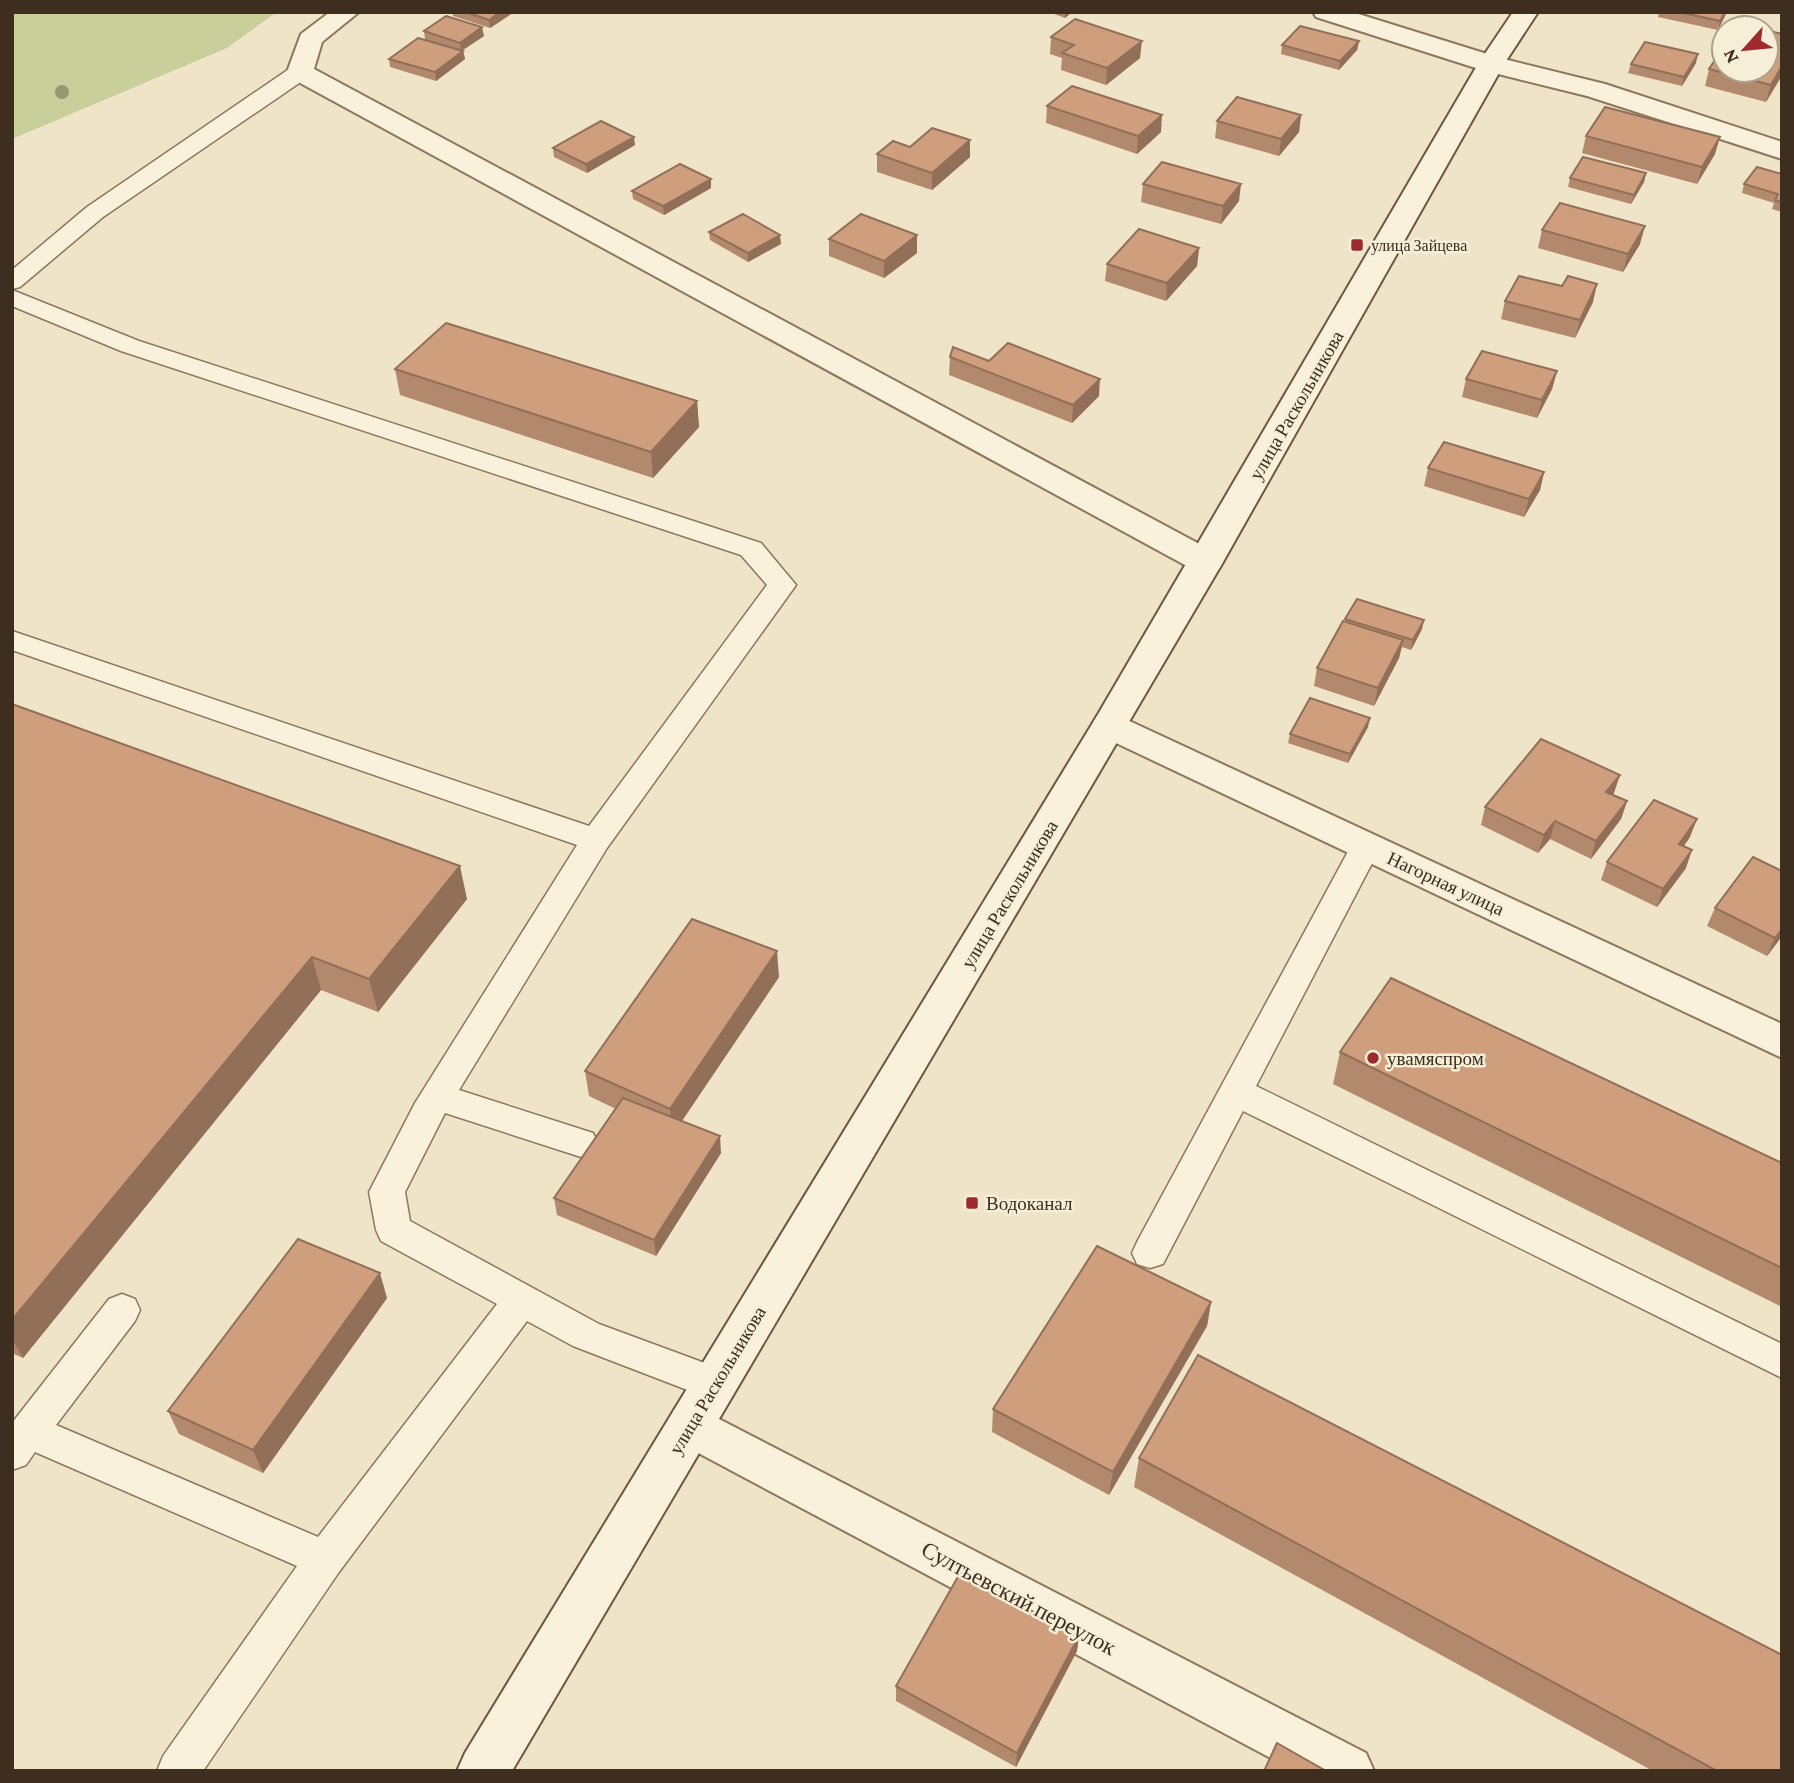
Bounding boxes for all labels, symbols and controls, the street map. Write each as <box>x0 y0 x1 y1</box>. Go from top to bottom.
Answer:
north arrow <box>1710 14 1780 84</box>
text: N <box>1718 46 1743 67</box>
marker: улица Зайцева <box>1349 237 1365 253</box>
place label: улица Зайцева <box>1371 237 1467 255</box>
street label: улица Раскольникова <box>1245 326 1348 484</box>
street label: улица Раскольникова <box>957 816 1062 972</box>
street label: Нагорная улица <box>1384 847 1508 920</box>
place label: увамяспром <box>1387 1048 1484 1069</box>
marker: увамяспром <box>1365 1050 1381 1066</box>
place label: Водоканал <box>986 1193 1073 1214</box>
marker: Водоканал <box>964 1195 980 1211</box>
street label: улица Раскольникова <box>665 1302 770 1458</box>
street label: Султьевский переулок <box>917 1536 1122 1661</box>

